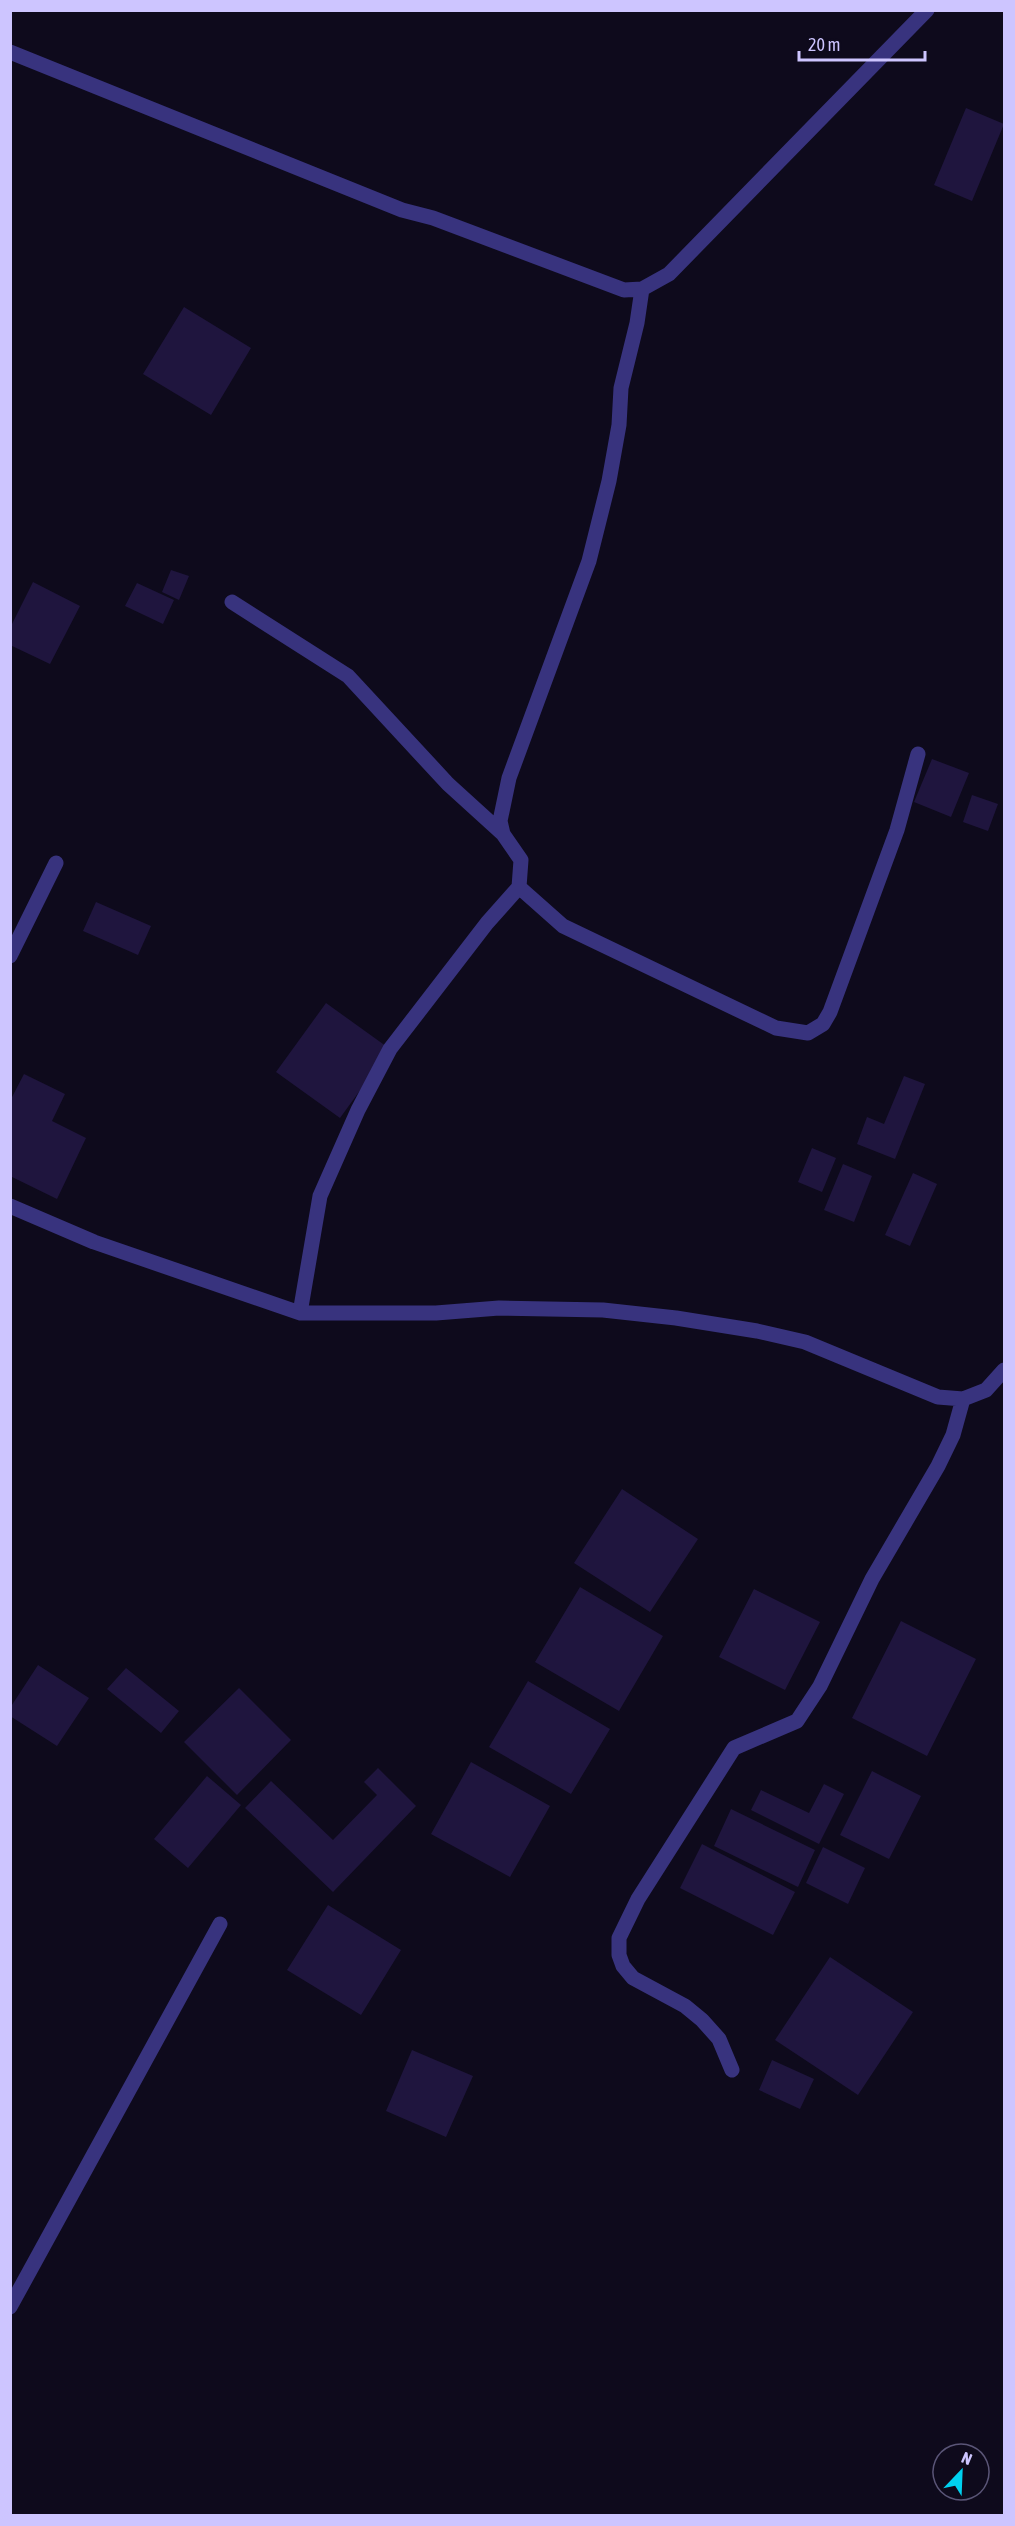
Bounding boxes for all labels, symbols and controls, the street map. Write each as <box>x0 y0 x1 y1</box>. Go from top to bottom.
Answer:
scale bar <box>799 24 925 62</box>
text: 20 m <box>808 34 840 55</box>
north arrow <box>931 2442 991 2502</box>
text: N <box>959 2448 975 2468</box>

